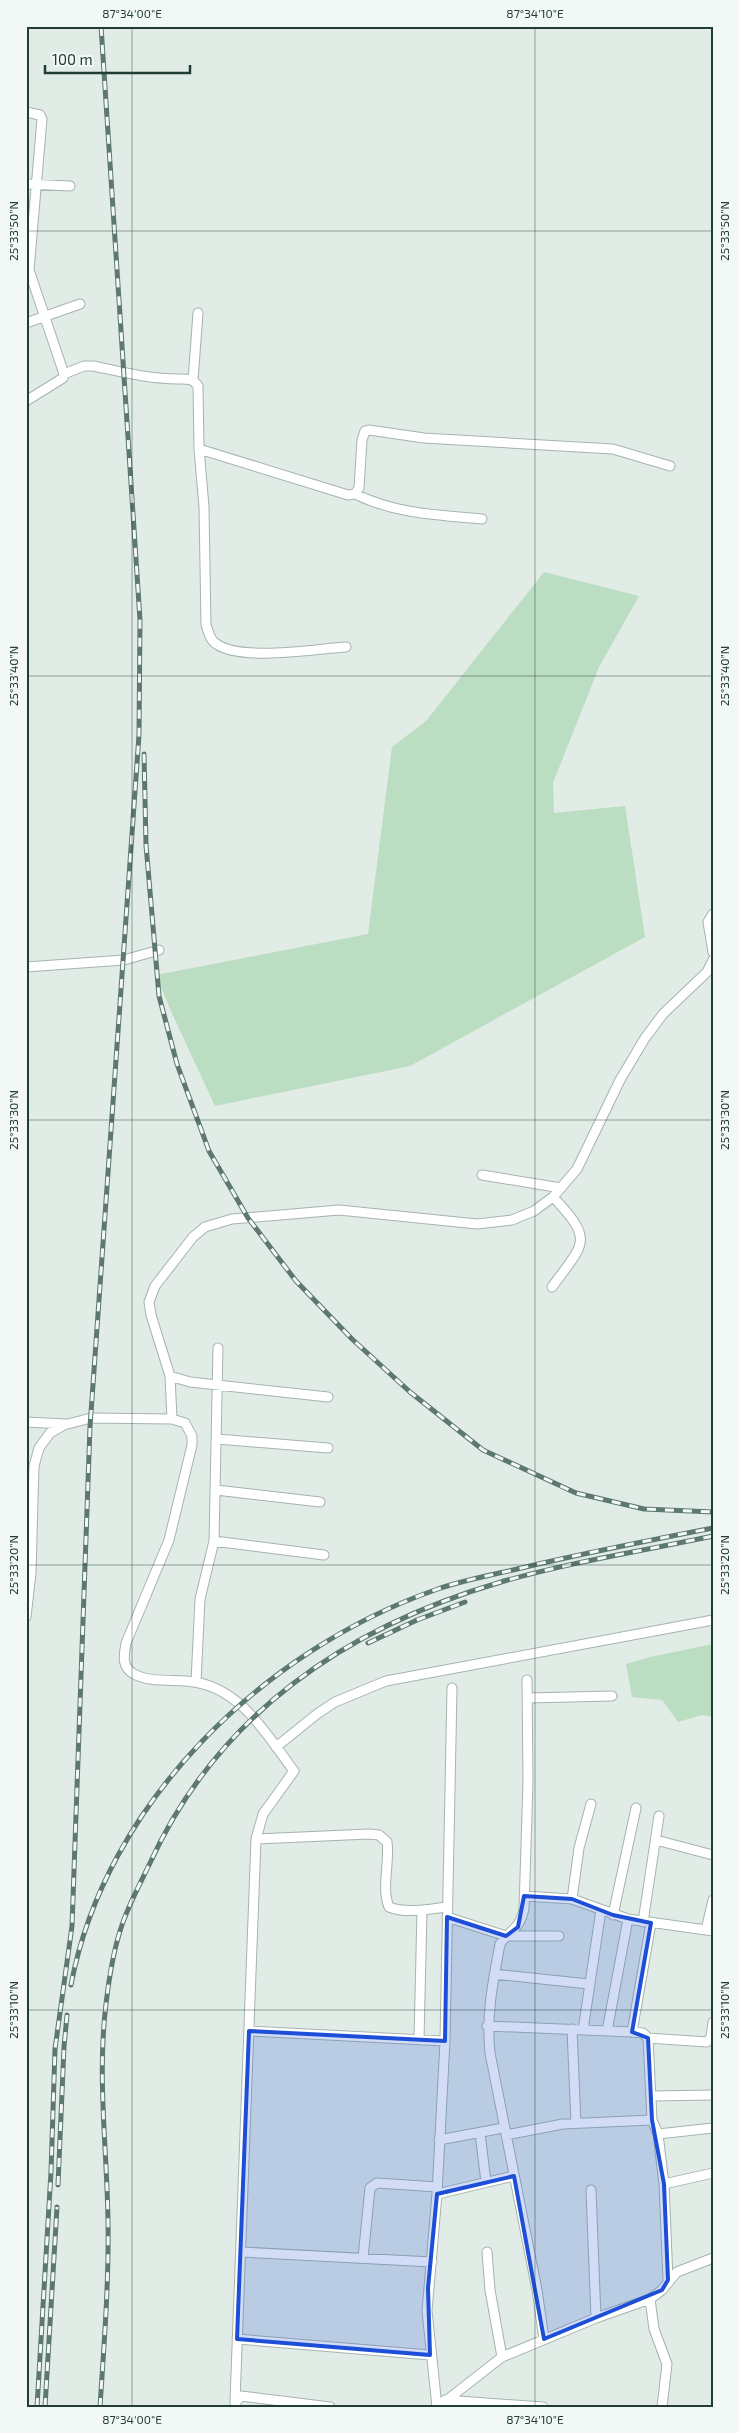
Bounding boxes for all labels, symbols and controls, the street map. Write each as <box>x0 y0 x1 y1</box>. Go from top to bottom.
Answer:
text: 87°34'00"E <box>102 6 162 20</box>
text: 87°34'10"E <box>506 6 564 20</box>
scale bar <box>45 42 190 74</box>
text: 100 m <box>52 50 93 68</box>
text: 25°33'50"N <box>6 201 20 261</box>
text: 25°33'50"N <box>717 201 731 261</box>
text: 25°33'40"N <box>6 646 20 706</box>
text: 25°33'40"N <box>717 646 731 706</box>
text: 25°33'30"N <box>6 1090 20 1150</box>
text: 25°33'30"N <box>717 1090 731 1150</box>
text: 25°33'20"N <box>6 1535 20 1595</box>
text: 25°33'20"N <box>717 1535 731 1595</box>
text: 25°33'10"N <box>6 1981 20 2039</box>
text: 25°33'10"N <box>717 1981 731 2039</box>
text: 87°34'00"E <box>102 2412 162 2426</box>
text: 87°34'10"E <box>506 2412 564 2426</box>

